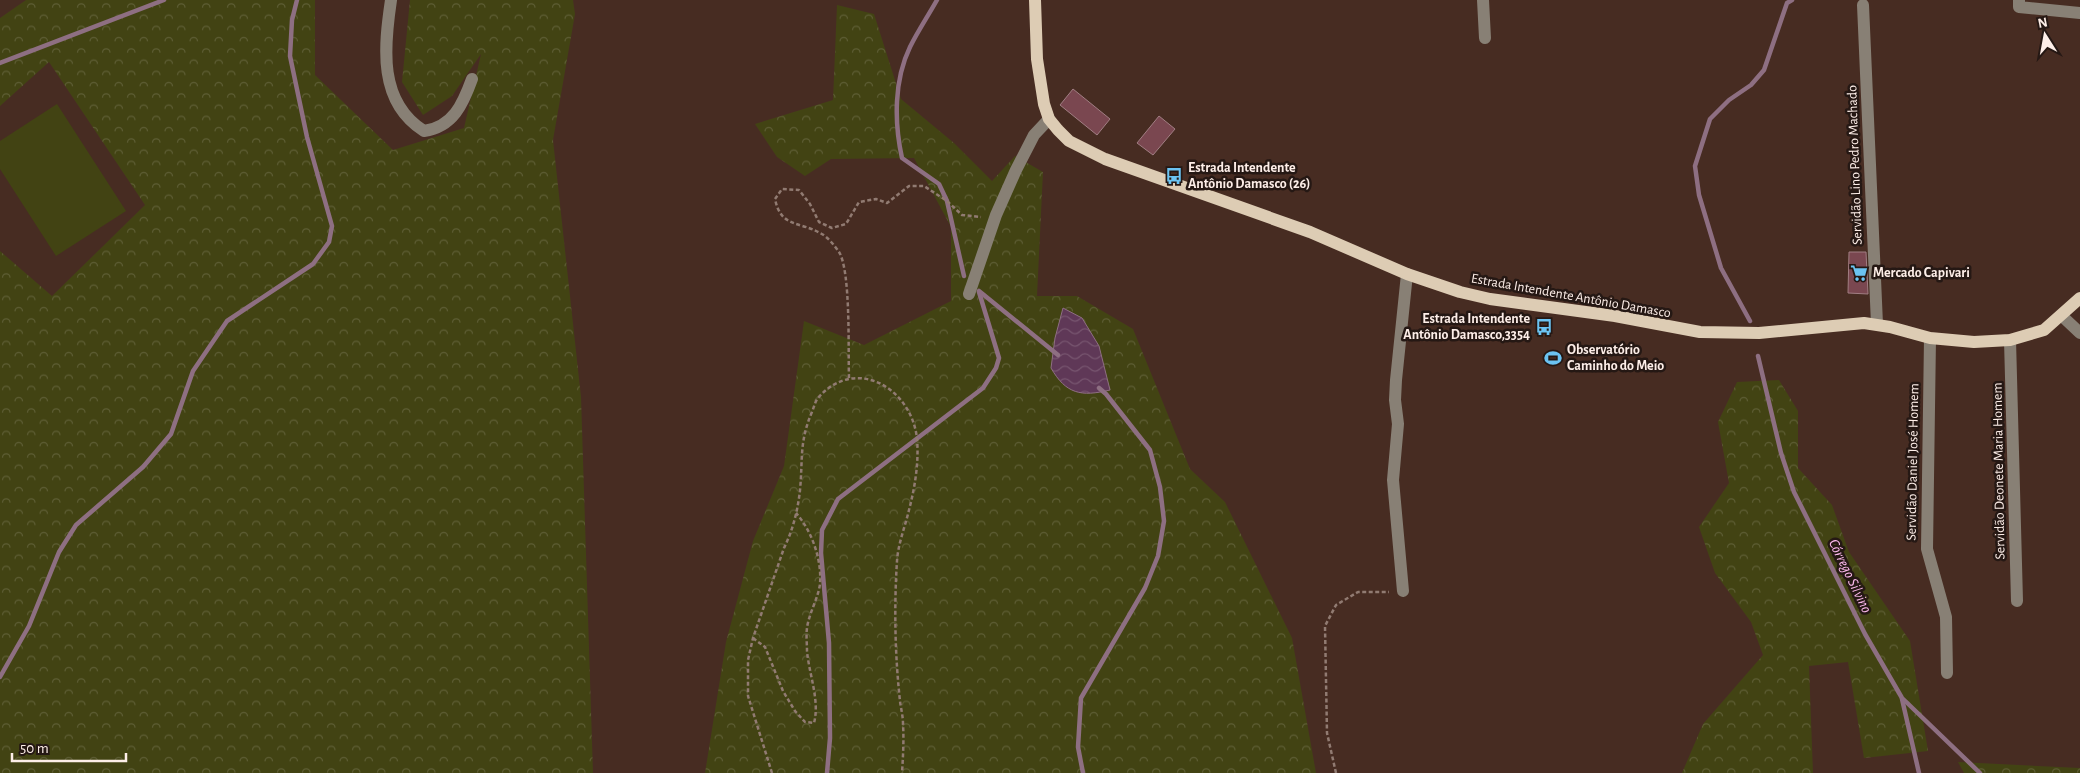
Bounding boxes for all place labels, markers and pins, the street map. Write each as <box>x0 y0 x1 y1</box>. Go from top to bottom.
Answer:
place label: Estrada Intendente Antônio Damasco (26) <box>1188 161 1311 191</box>
bus stop icon: Estrada Intendente Antônio Damasco (26) <box>1164 166 1184 186</box>
supermarket icon: Mercado Capivari <box>1849 263 1869 283</box>
place label: Mercado Capivari <box>1873 266 1970 280</box>
place label: Estrada Intendente Antônio Damasco,3354 <box>1403 312 1530 342</box>
bus stop icon: Estrada Intendente Antônio Damasco,3354 <box>1534 317 1554 337</box>
place label: Observatório Caminho do Meio <box>1567 343 1664 373</box>
sports icon: Observatório Caminho do Meio <box>1543 348 1563 368</box>

